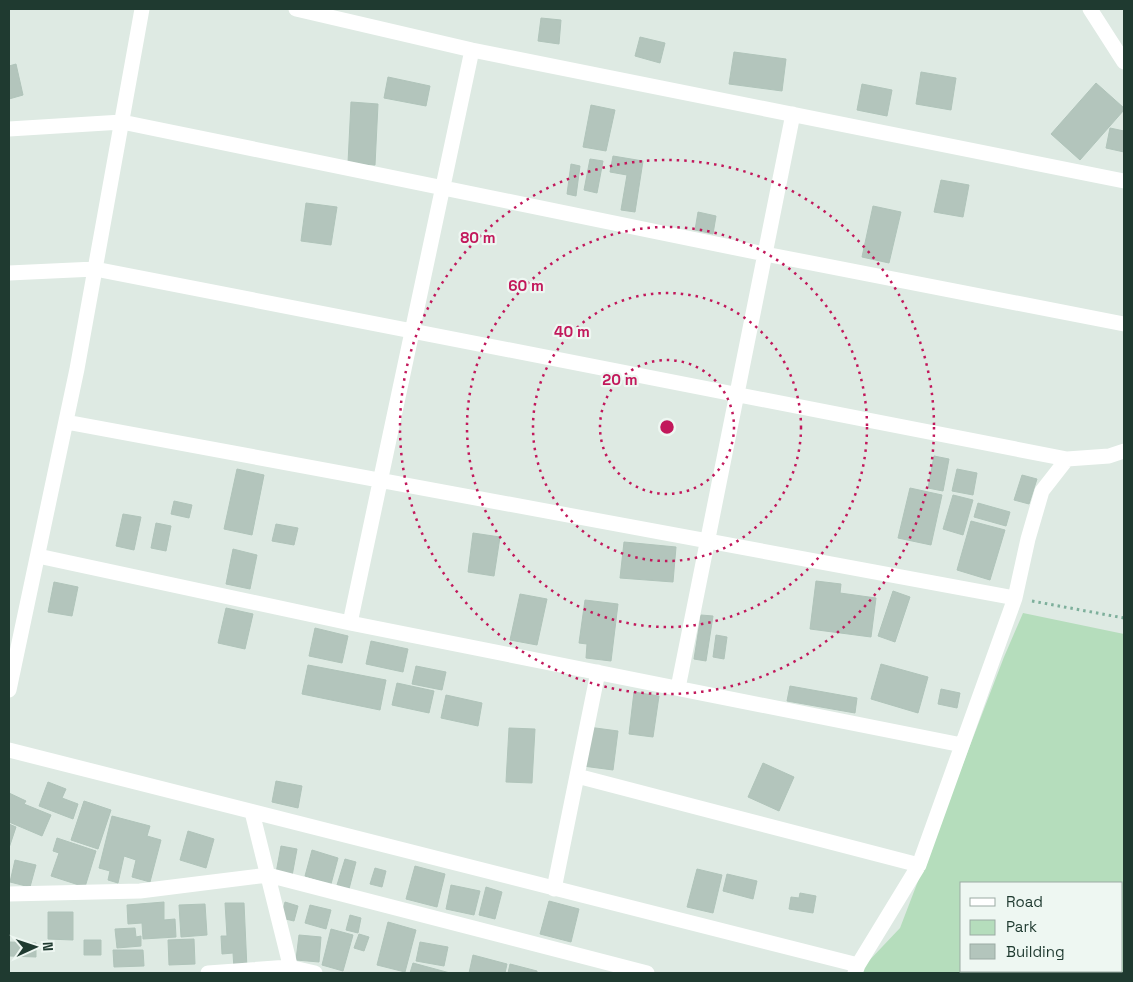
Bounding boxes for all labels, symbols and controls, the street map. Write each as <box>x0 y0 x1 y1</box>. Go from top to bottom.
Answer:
text: 80 m <box>460 228 496 247</box>
text: 60 m <box>508 276 544 295</box>
text: 40 m <box>554 322 590 341</box>
text: 20 m <box>602 370 638 389</box>
centre of rings <box>658 418 676 436</box>
legend <box>960 882 1123 972</box>
text: Road <box>1006 892 1043 911</box>
text: Park <box>1006 917 1037 936</box>
north arrow <box>10 922 60 972</box>
text: N <box>39 941 57 951</box>
text: Building <box>1006 942 1065 961</box>

